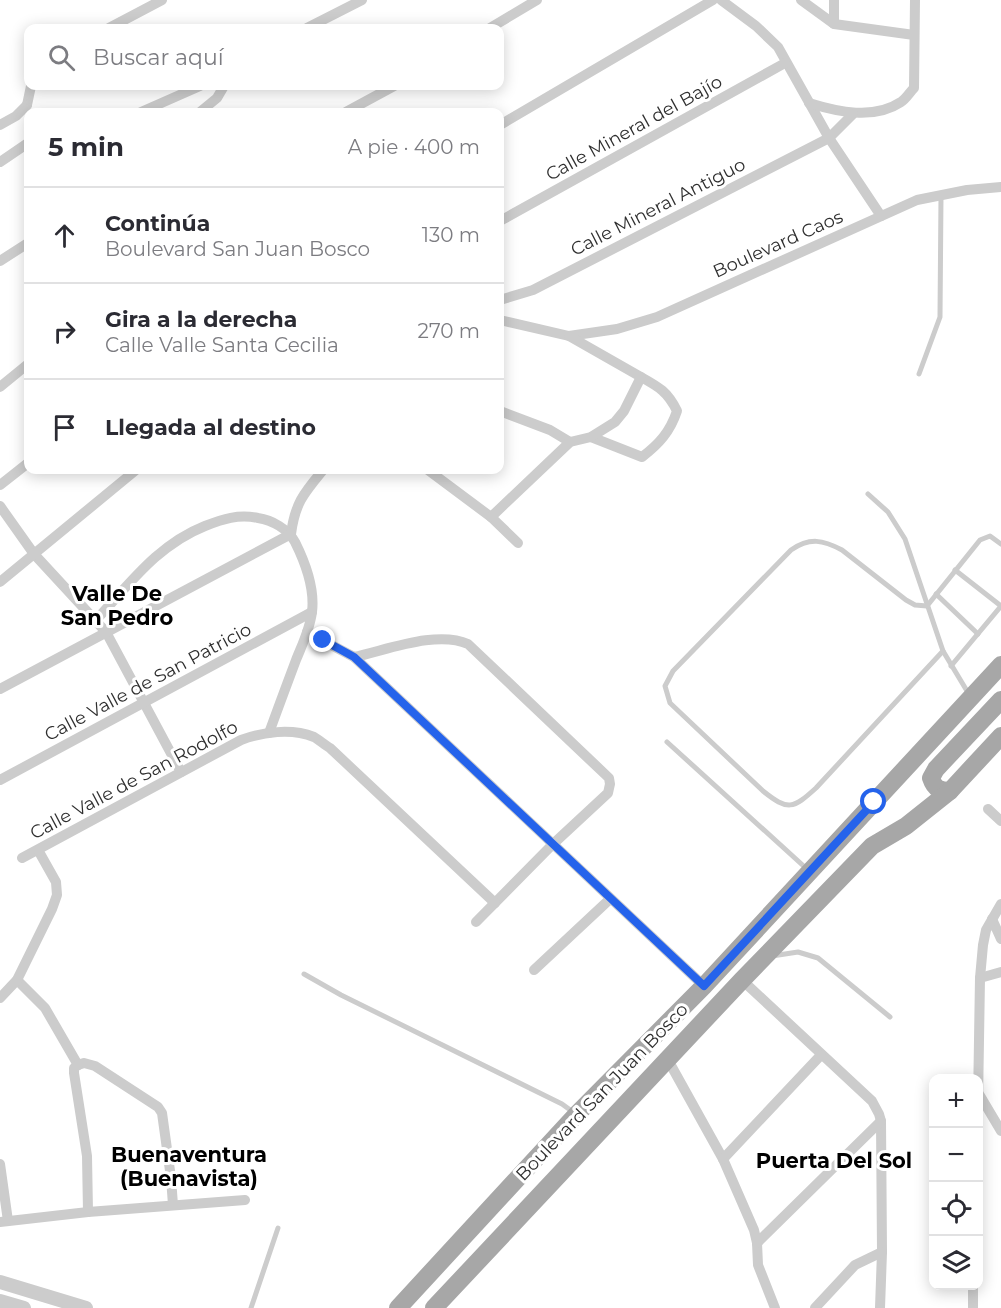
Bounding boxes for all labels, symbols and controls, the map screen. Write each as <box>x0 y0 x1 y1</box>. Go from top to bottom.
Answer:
search box <box>24 24 504 90</box>
icon: search <box>45 41 78 74</box>
text: Buscar aquí <box>93 44 224 71</box>
street label: Calle Mineral del Bajío <box>542 70 726 186</box>
text: 5 min <box>48 131 124 163</box>
text: A pie · 400 m <box>348 135 480 159</box>
street label: Calle Mineral Antiguo <box>567 153 749 261</box>
street label: Boulevard Caos <box>710 205 846 282</box>
text: Continúa <box>105 210 210 237</box>
icon: ahead <box>48 219 81 252</box>
text: 130 m <box>422 223 480 247</box>
text: Boulevard San Juan Bosco <box>105 237 370 261</box>
text: Gira a la derecha <box>105 306 297 333</box>
icon: right <box>48 315 81 348</box>
text: 270 m <box>418 319 480 343</box>
text: Calle Valle Santa Cecilia <box>105 333 339 357</box>
icon: arrive <box>48 411 81 444</box>
text: Llegada al destino <box>105 414 316 441</box>
district label: Valle De San Pedro <box>61 581 173 630</box>
street label: Calle Valle de San Patricio <box>41 618 255 746</box>
route end <box>309 626 335 652</box>
street label: Calle Valle de San Rodolfo <box>26 716 242 844</box>
route start <box>860 788 886 814</box>
street label: Boulevard San Juan Bosco <box>511 999 693 1185</box>
map controls <box>929 1074 983 1290</box>
button: + <box>929 1074 983 1128</box>
button: − <box>929 1128 983 1182</box>
district label: Buenaventura (Buenavista) <box>111 1142 267 1191</box>
district label: Puerta Del Sol <box>756 1148 912 1173</box>
button: locate <box>929 1182 983 1236</box>
button: layers <box>929 1236 983 1290</box>

